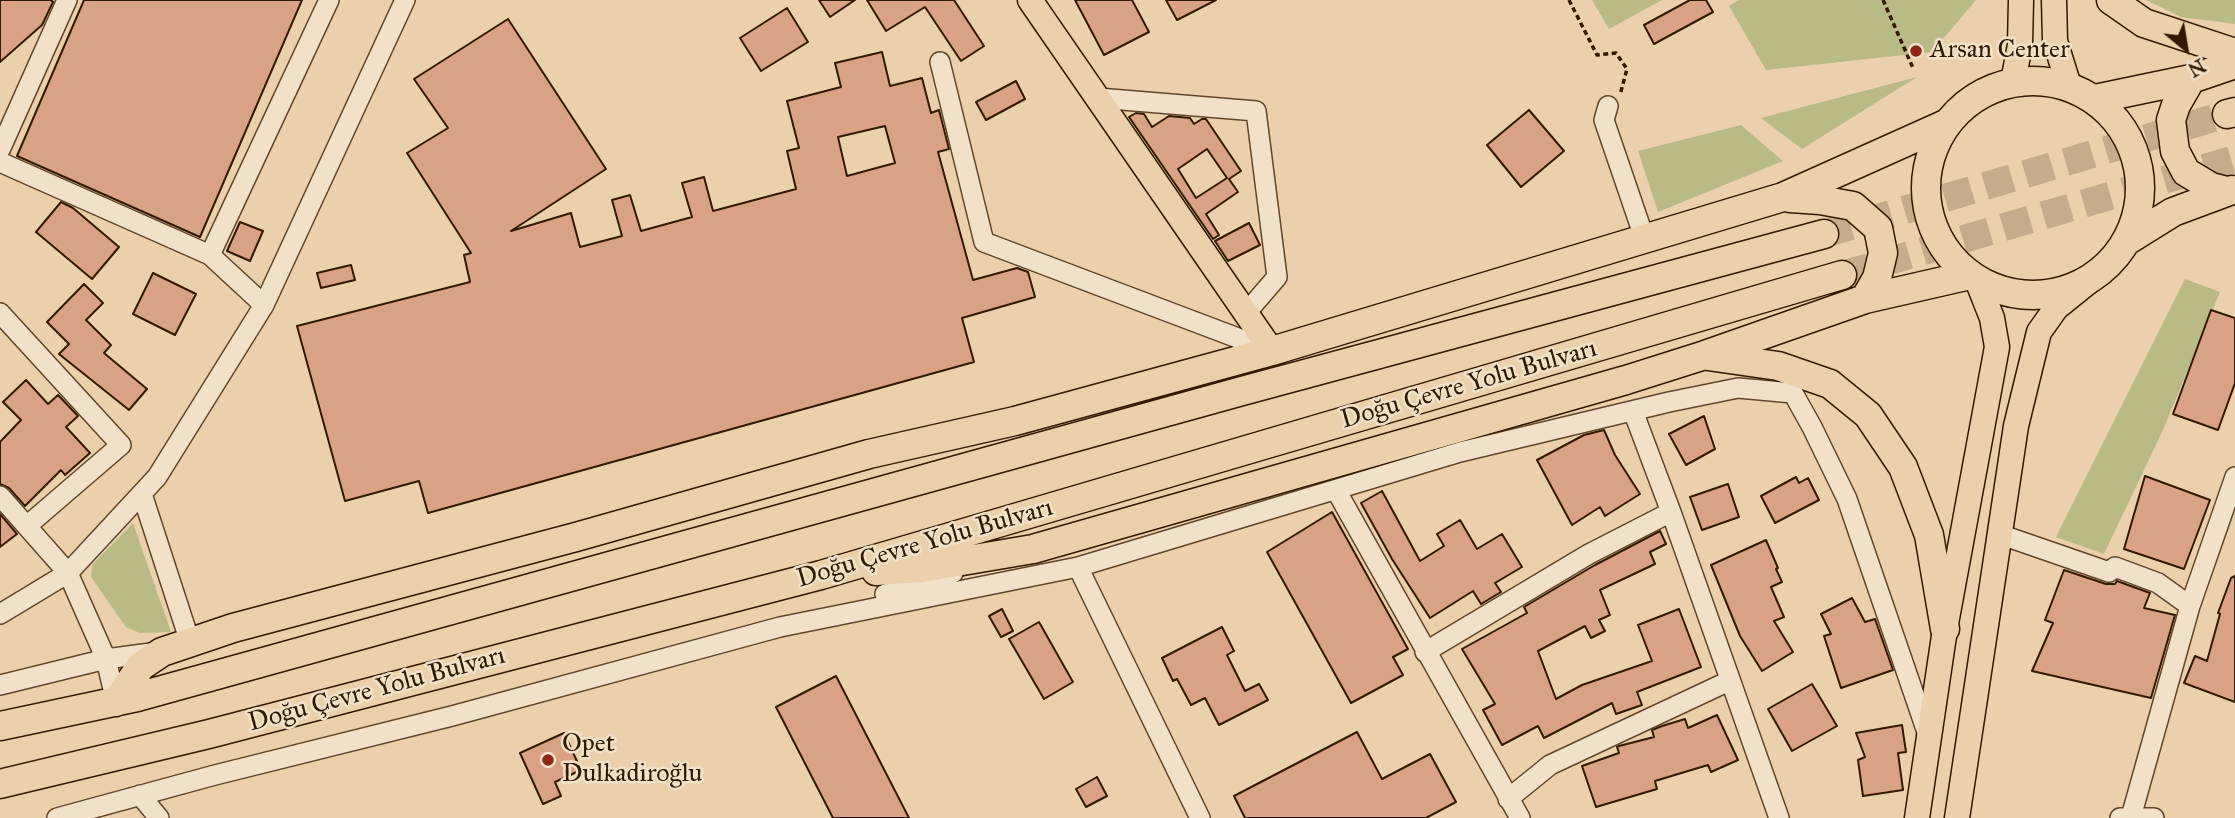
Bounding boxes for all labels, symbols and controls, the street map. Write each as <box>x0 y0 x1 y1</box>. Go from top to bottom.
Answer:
north arrow <box>2151 14 2221 84</box>
place label: Arsan Center <box>1930 35 2070 67</box>
marker: Arsan Center <box>1908 43 1924 59</box>
text: N <box>2184 54 2209 82</box>
street label: Doğu Çevre Yolu Bulvarı <box>1337 334 1601 436</box>
street label: Doğu Çevre Yolu Bulvarı <box>793 493 1057 595</box>
street label: Doğu Çevre Yolu Bulvarı <box>245 641 509 739</box>
place label: Opet Dulkadiroğlu <box>562 729 702 790</box>
marker: Opet Dulkadiroğlu <box>540 752 556 768</box>

